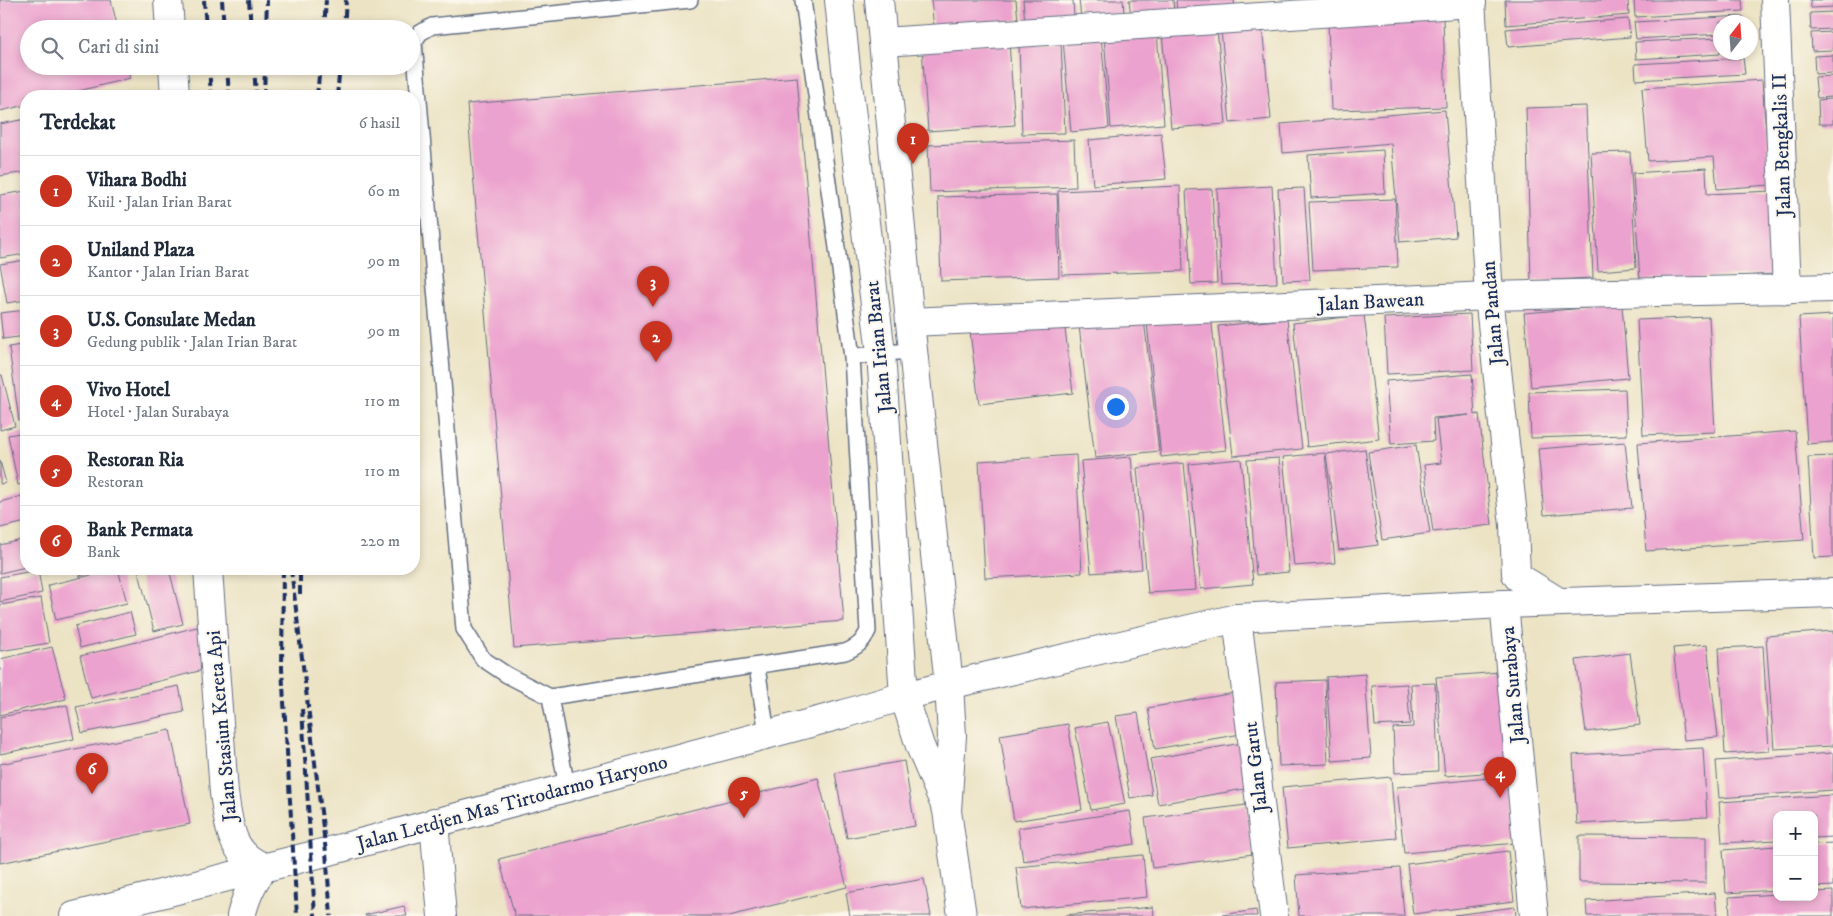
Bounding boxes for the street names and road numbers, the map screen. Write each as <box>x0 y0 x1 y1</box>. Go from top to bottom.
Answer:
street label: Jalan Bengkalis II <box>1768 73 1798 219</box>
street label: Jalan Pandan <box>1476 259 1511 368</box>
street label: Jalan Irian Barat <box>860 279 899 416</box>
street label: Jalan Bawean <box>1315 287 1425 318</box>
street label: Jalan Surabaya <box>1496 625 1531 746</box>
street label: Jalan Stasiun Kereta Api <box>202 629 243 825</box>
street label: Jalan Garut <box>1239 720 1275 816</box>
street label: Jalan Letdjen Mas Tirtodarmo Haryono <box>352 750 670 858</box>

